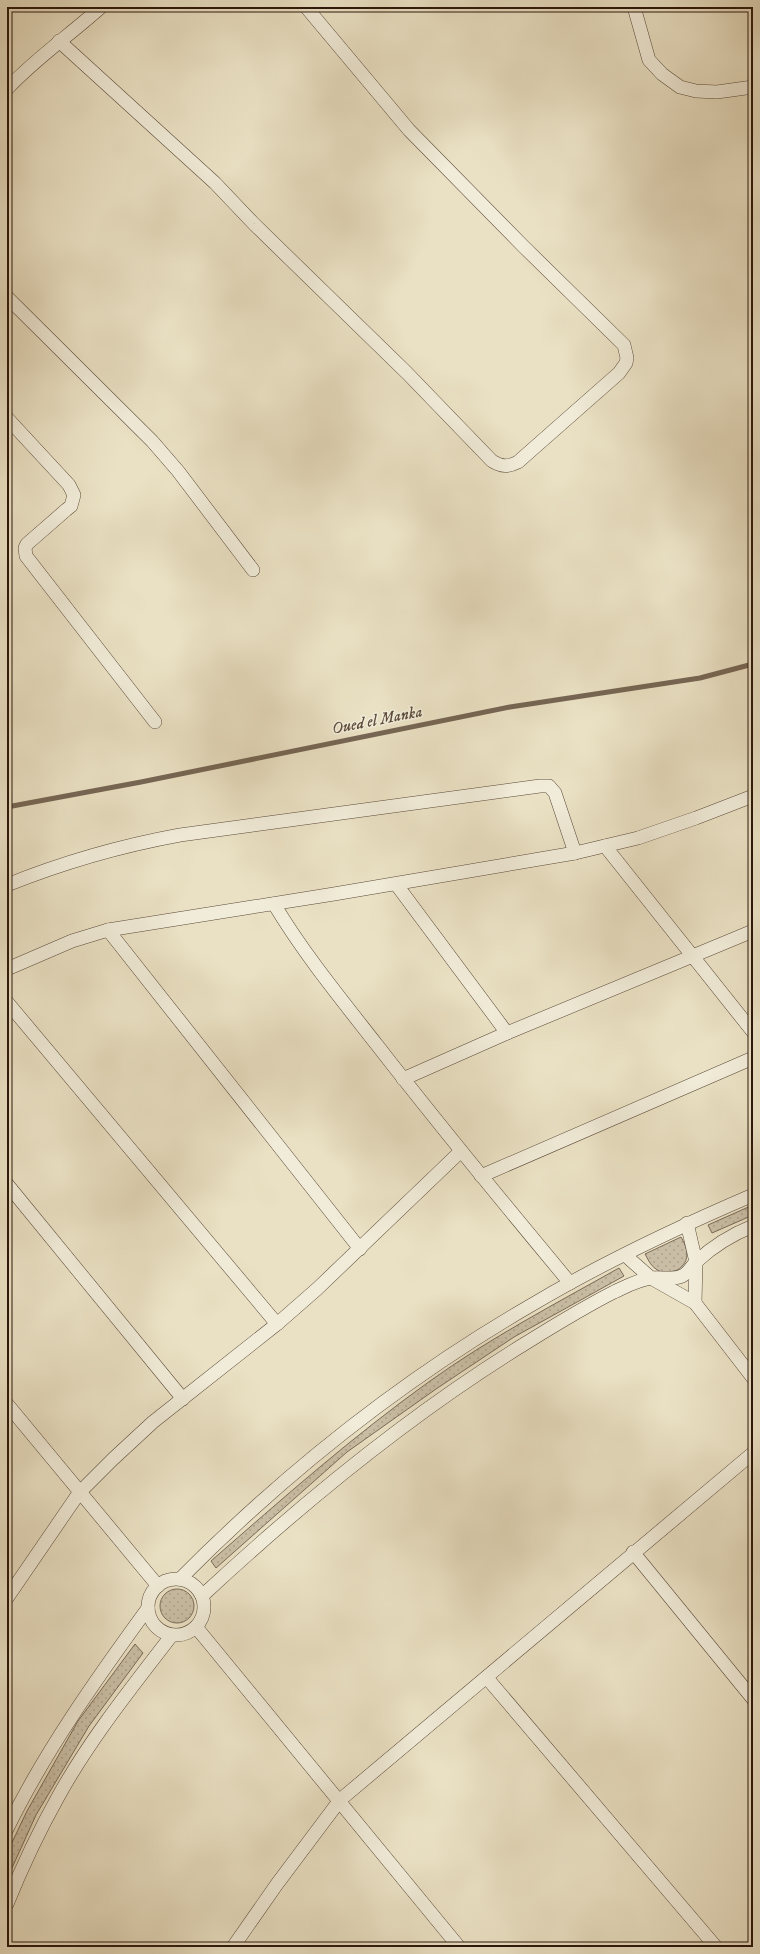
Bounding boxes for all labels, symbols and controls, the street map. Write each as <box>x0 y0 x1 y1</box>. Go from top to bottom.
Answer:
water label: Oued el Manka <box>330 701 424 739</box>

